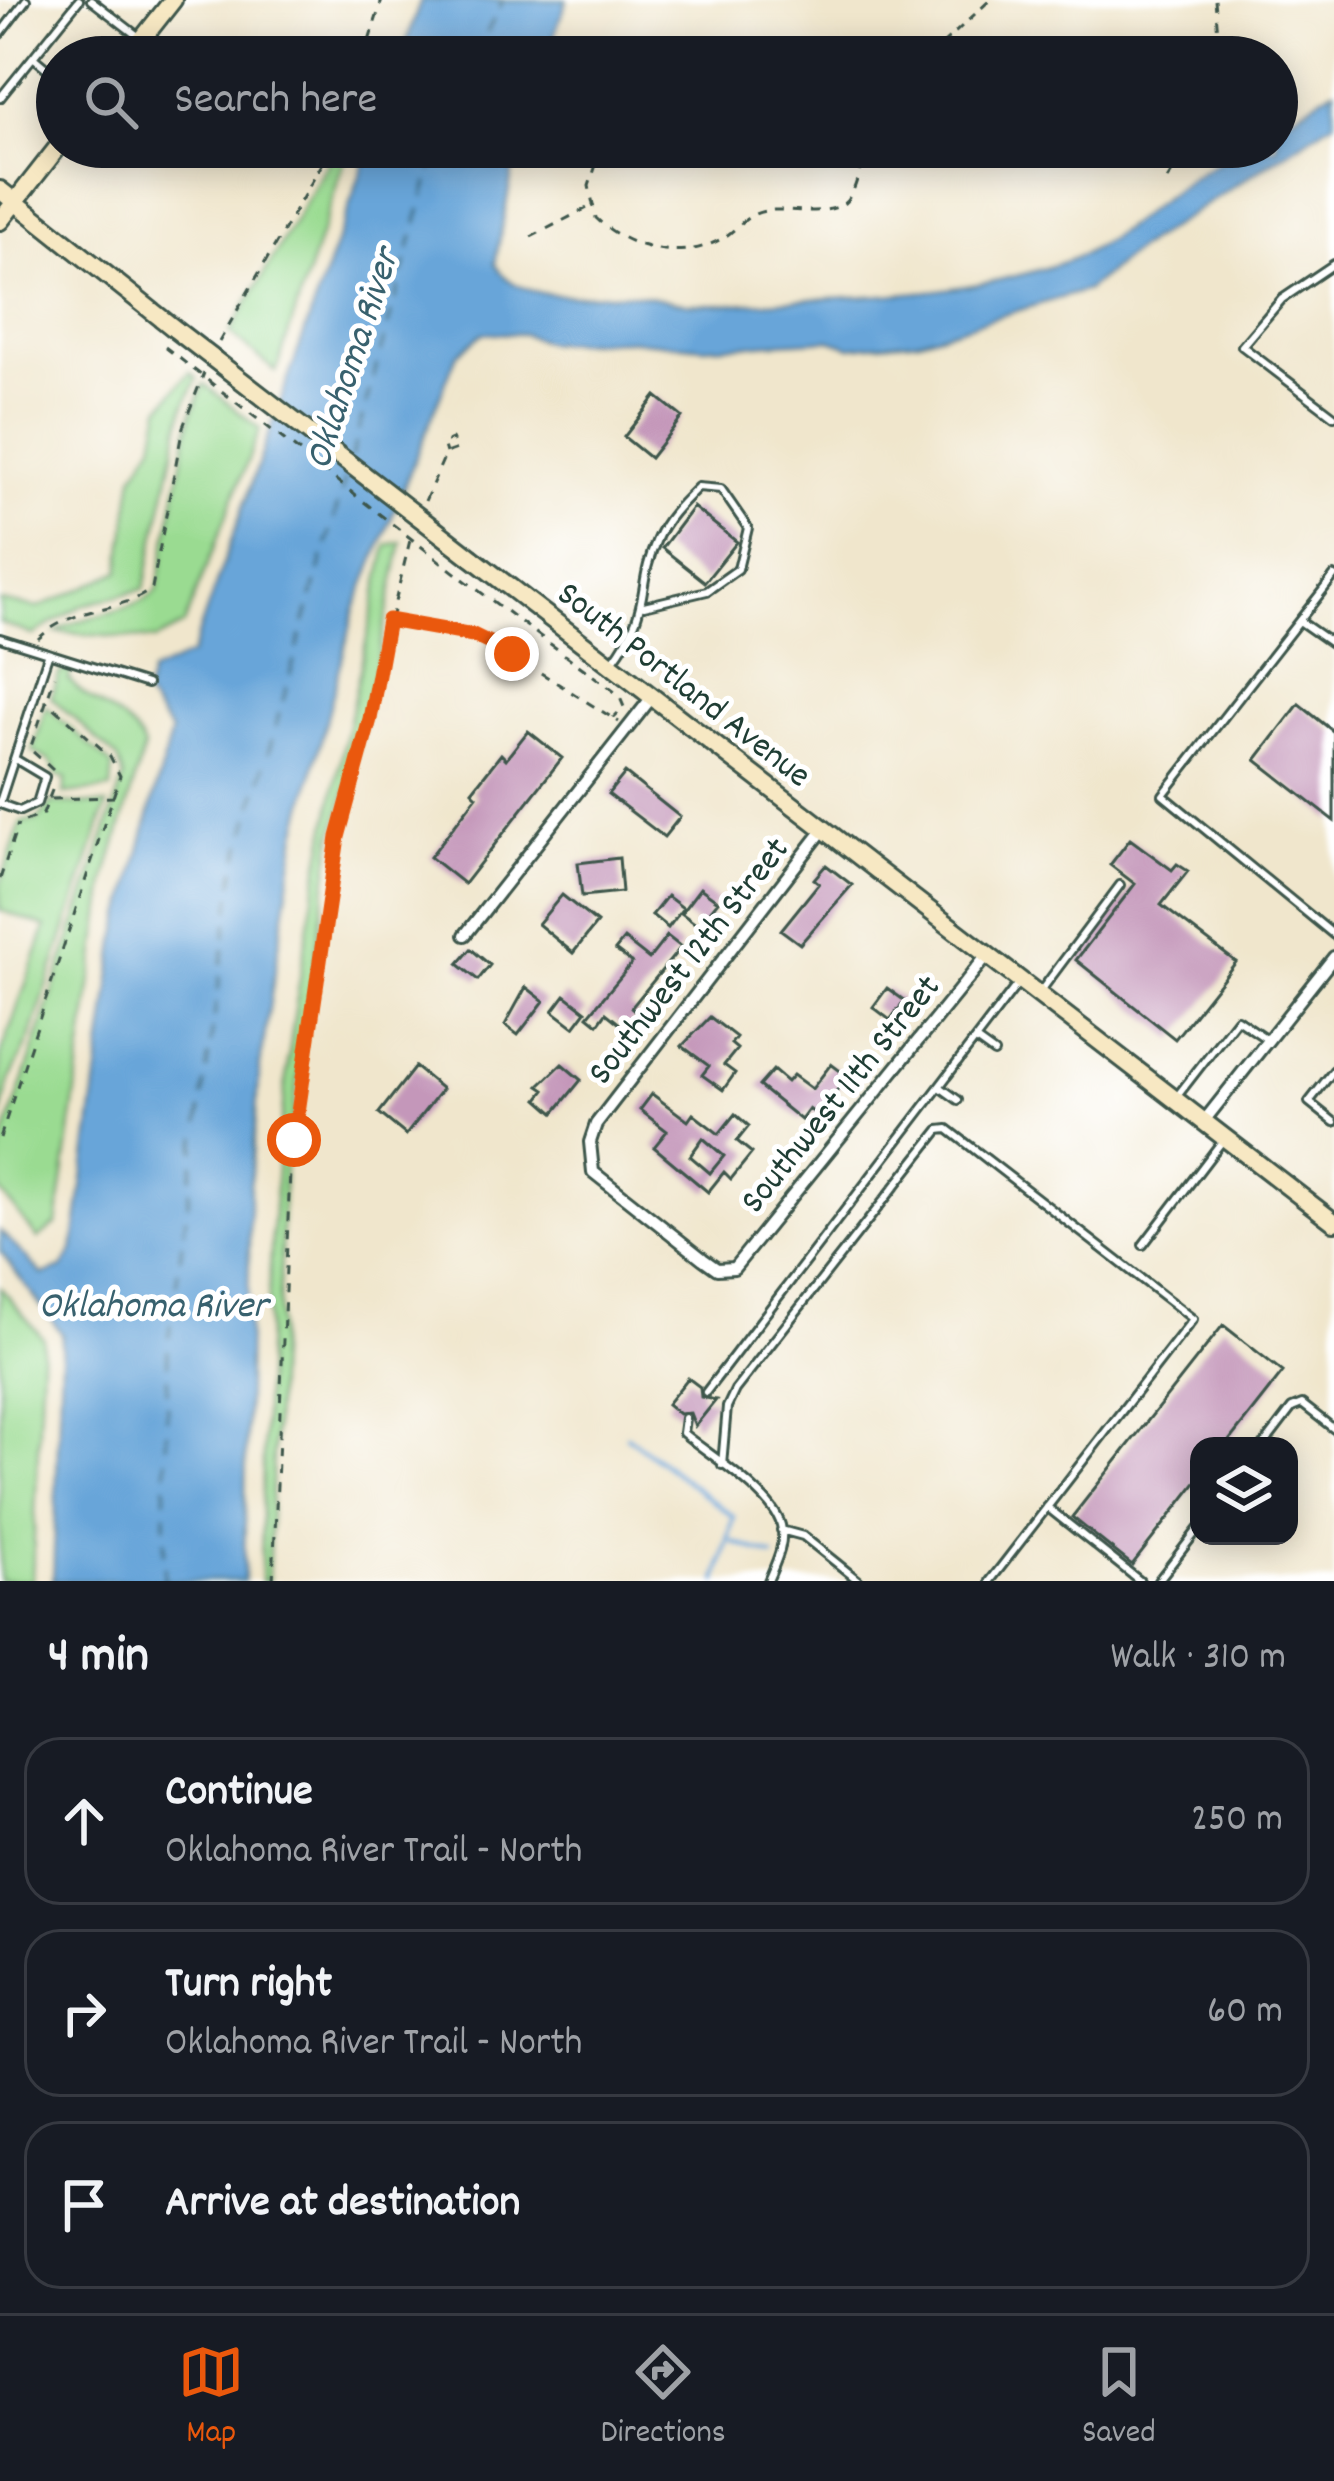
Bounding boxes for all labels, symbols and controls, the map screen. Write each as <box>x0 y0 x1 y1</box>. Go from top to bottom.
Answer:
search box <box>36 36 1298 168</box>
icon: search <box>78 69 144 135</box>
text: Search here <box>174 70 377 134</box>
water label: Oklahoma River <box>294 238 418 478</box>
street label: South Portland Avenue <box>544 571 821 803</box>
route end <box>485 627 539 681</box>
street label: Southwest 12th Street <box>577 828 804 1098</box>
street label: Southwest 11th Street <box>730 965 955 1226</box>
route start <box>267 1113 321 1167</box>
water label: Oklahoma River <box>38 1281 272 1336</box>
map controls <box>1190 1437 1298 1545</box>
button: layers <box>1190 1437 1298 1545</box>
text: 4 min <box>48 1623 149 1695</box>
text: Walk · 310 m <box>1110 1632 1286 1687</box>
text: Continue <box>165 1762 313 1826</box>
icon: ahead <box>51 1788 117 1854</box>
text: 250 m <box>1191 1794 1283 1849</box>
text: Oklahoma River Trail - North <box>165 1826 582 1881</box>
text: Turn right <box>165 1954 332 2018</box>
icon: right <box>51 1980 117 2046</box>
text: 60 m <box>1207 1986 1283 2041</box>
text: Oklahoma River Trail - North <box>165 2018 582 2073</box>
icon: arrive <box>51 2172 117 2238</box>
text: Arrive at destination <box>165 2173 520 2237</box>
tab: Map <box>178 2339 244 2458</box>
tab: Directions <box>601 2339 726 2458</box>
tab: Saved <box>1082 2339 1156 2458</box>

